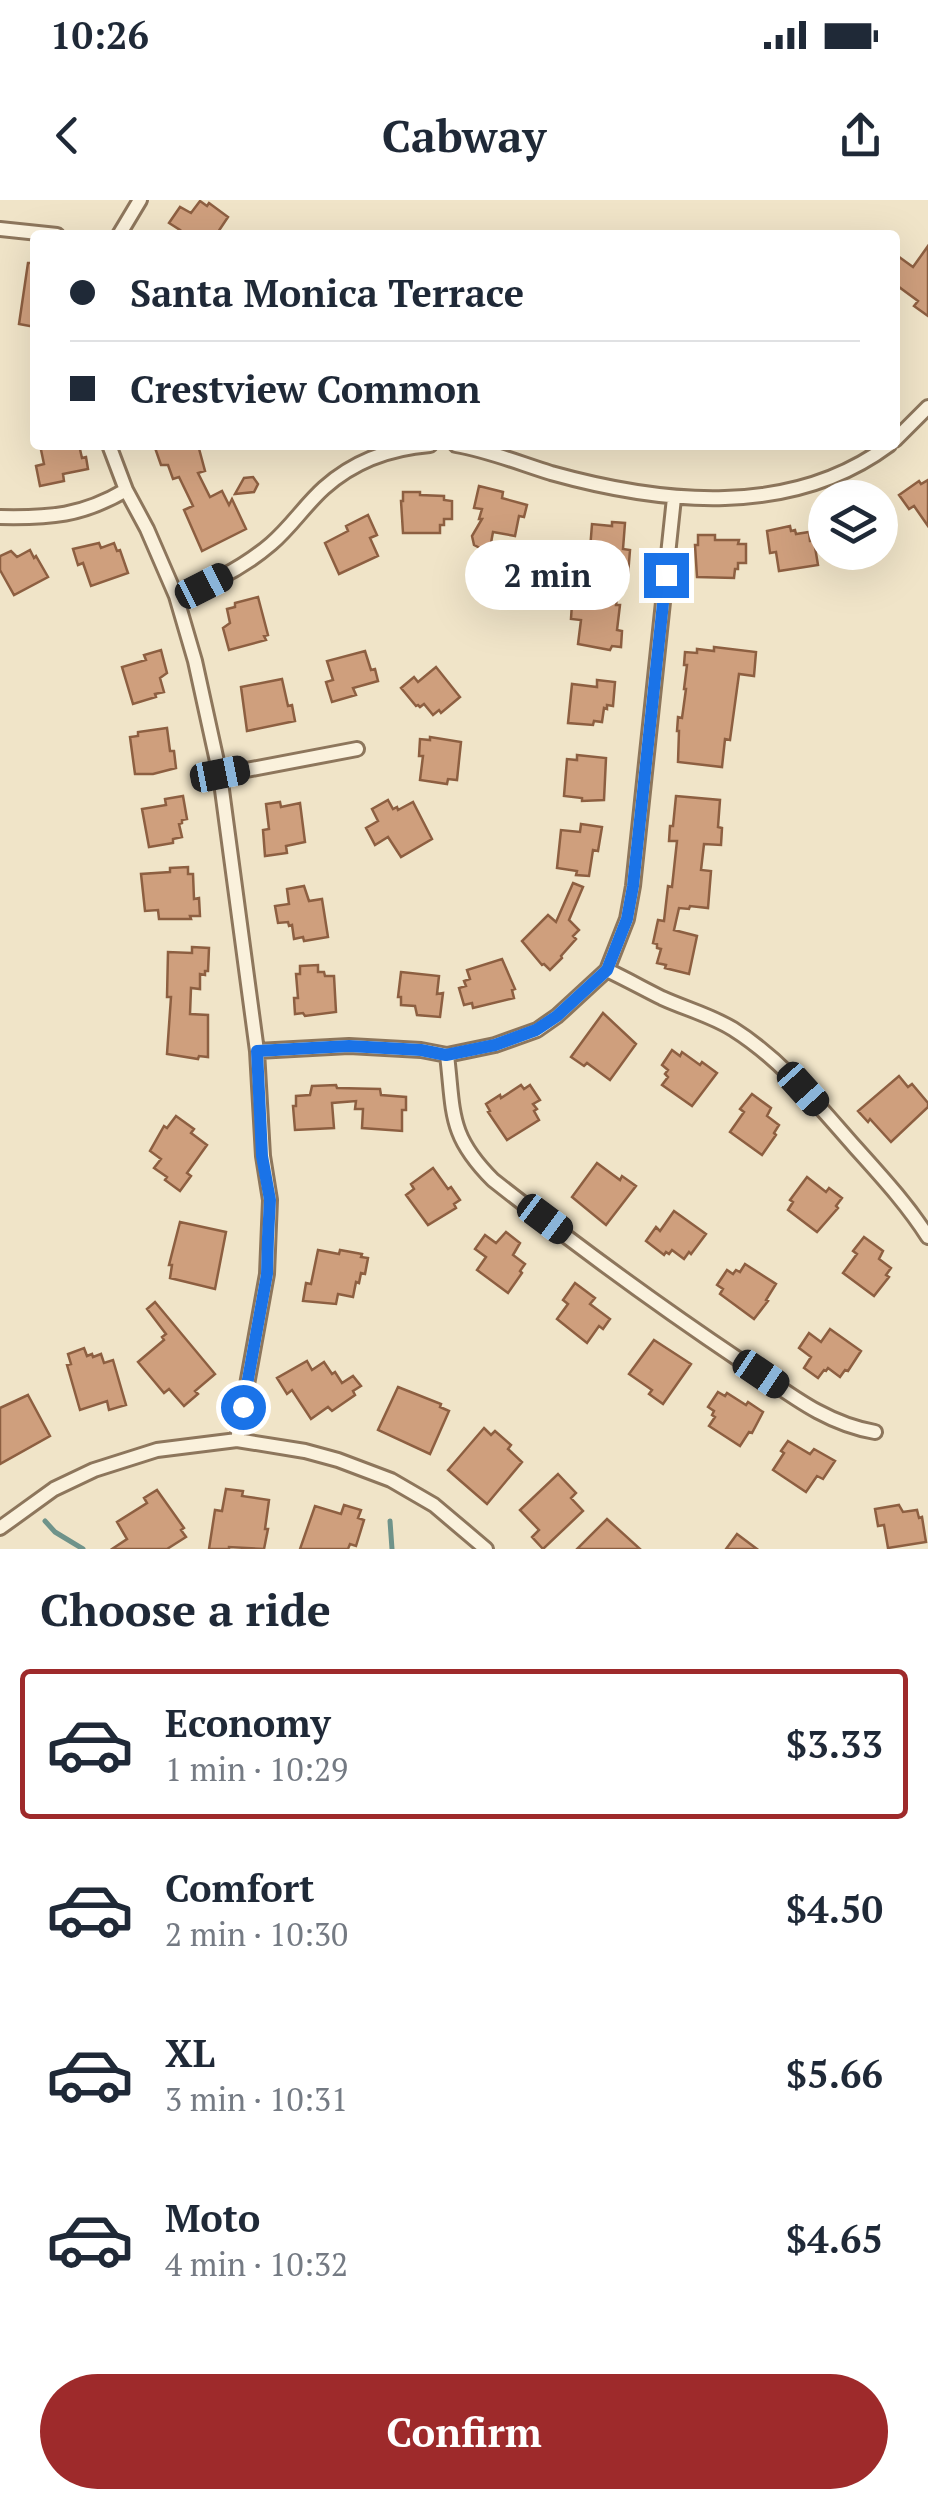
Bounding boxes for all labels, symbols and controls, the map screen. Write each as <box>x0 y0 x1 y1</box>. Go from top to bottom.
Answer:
text: 10:26 <box>50 10 149 60</box>
text: Cabway <box>382 105 546 165</box>
icon: back <box>40 108 95 163</box>
icon: share <box>833 108 888 163</box>
text: Santa Monica Terrace <box>130 268 524 318</box>
text: Crestview Common <box>130 364 481 414</box>
map controls <box>808 480 898 570</box>
button: layers <box>808 480 898 570</box>
callout: 2 min <box>466 540 631 610</box>
route end <box>644 553 689 598</box>
text: 2 min <box>504 554 591 596</box>
car <box>170 559 238 613</box>
car <box>188 754 252 794</box>
car <box>772 1057 834 1121</box>
car <box>512 1189 578 1249</box>
car <box>728 1345 794 1403</box>
route start <box>221 1385 266 1430</box>
text: Choose a ride <box>40 1579 331 1639</box>
text: Economy <box>165 1698 331 1748</box>
icon: car <box>45 1699 135 1789</box>
text: $3.33 <box>786 1719 883 1769</box>
text: 1 min · 10:29 <box>165 1748 348 1790</box>
text: Comfort <box>165 1863 314 1913</box>
icon: car <box>45 1864 135 1954</box>
text: $4.50 <box>786 1884 883 1934</box>
text: 2 min · 10:30 <box>165 1913 348 1955</box>
text: XL <box>165 2028 215 2078</box>
icon: car <box>45 2029 135 2119</box>
text: $5.66 <box>786 2049 883 2099</box>
text: 3 min · 10:31 <box>165 2078 348 2120</box>
text: Moto <box>165 2193 260 2243</box>
icon: car <box>45 2194 135 2284</box>
text: $4.65 <box>786 2214 883 2264</box>
text: 4 min · 10:32 <box>165 2243 348 2285</box>
button: Confirm <box>40 2374 888 2489</box>

